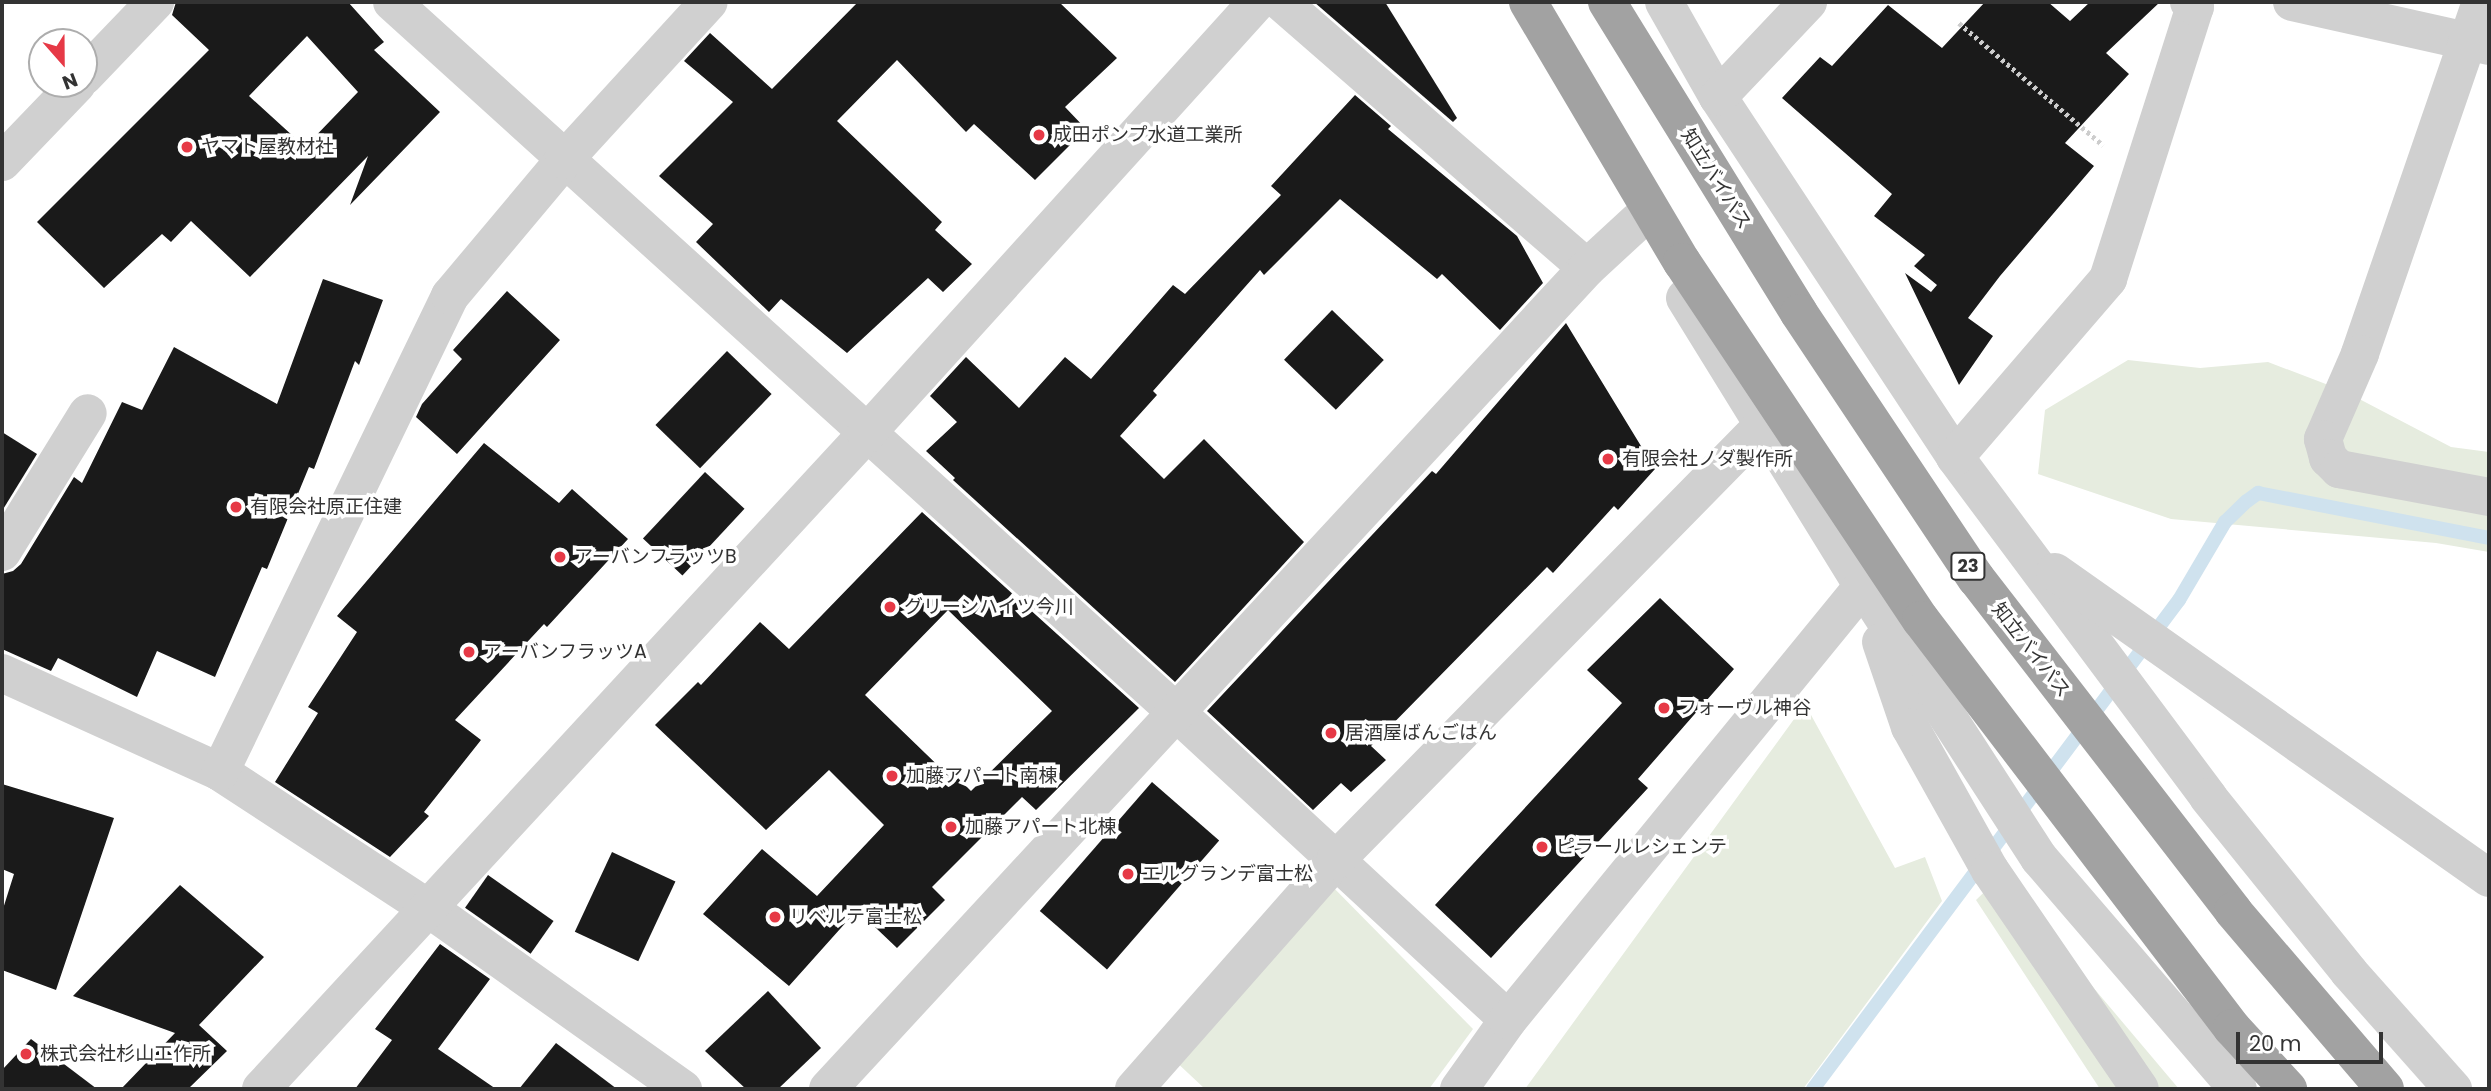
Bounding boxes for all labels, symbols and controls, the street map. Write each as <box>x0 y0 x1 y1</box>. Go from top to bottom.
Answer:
north arrow <box>28 28 98 98</box>
text: N <box>58 66 82 96</box>
place label: 成田ポンプ水道工業所 <box>1053 124 1243 146</box>
street label: 知立バイパス <box>1676 125 1756 233</box>
marker: 成田ポンプ水道工業所 <box>1031 127 1047 143</box>
place label: ヤマト屋教材社 <box>201 136 334 158</box>
marker: ヤマト屋教材社 <box>179 139 195 155</box>
place label: 有限会社ノダ製作所 <box>1622 448 1793 470</box>
marker: 有限会社ノダ製作所 <box>1600 451 1616 467</box>
place label: 有限会社原正住建 <box>250 496 402 518</box>
marker: 有限会社原正住建 <box>228 499 244 515</box>
place label: アーバンフラッツB <box>574 546 737 568</box>
marker: アーバンフラッツB <box>552 549 568 565</box>
road number: 23 <box>1949 552 1987 580</box>
place label: グリーンハイツ今川 <box>904 596 1075 618</box>
street label: 知立バイパス <box>1987 598 2075 702</box>
marker: グリーンハイツ今川 <box>882 599 898 615</box>
place label: アーバンフラッツA <box>483 641 647 663</box>
marker: アーバンフラッツA <box>461 644 477 660</box>
place label: フォーヴル神谷 <box>1678 697 1811 719</box>
marker: フォーヴル神谷 <box>1656 700 1672 716</box>
place label: 居酒屋ばんごはん <box>1345 722 1497 744</box>
marker: 居酒屋ばんごはん <box>1323 725 1339 741</box>
place label: 加藤アパート南棟 <box>906 765 1058 787</box>
marker: 加藤アパート南棟 <box>884 768 900 784</box>
place label: 加藤アパート北棟 <box>965 816 1117 838</box>
marker: 加藤アパート北棟 <box>943 819 959 835</box>
place label: ピラールレシェンテ <box>1556 836 1727 858</box>
marker: ピラールレシェンテ <box>1534 839 1550 855</box>
place label: エルグランデ富士松 <box>1142 863 1313 885</box>
marker: エルグランデ富士松 <box>1120 866 1136 882</box>
place label: リベルテ富士松 <box>789 906 922 928</box>
marker: リベルテ富士松 <box>767 909 783 925</box>
scale bar <box>2239 1018 2386 1062</box>
text: 20 m <box>2249 1029 2302 1058</box>
place label: 株式会社杉山工作所 <box>40 1043 211 1065</box>
marker: 株式会社杉山工作所 <box>18 1046 34 1062</box>

